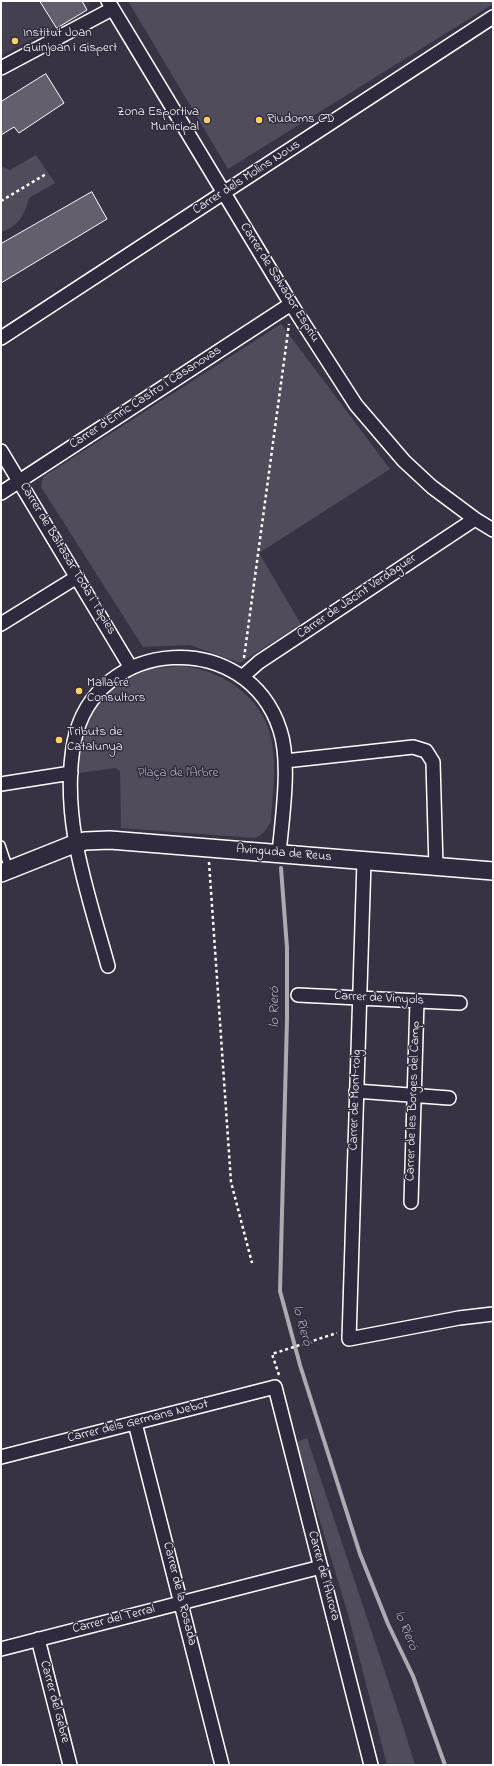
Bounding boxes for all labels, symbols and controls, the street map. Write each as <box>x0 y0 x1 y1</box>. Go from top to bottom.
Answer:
place label: Institut Joan Guinjoan i Gispert <box>23 26 117 57</box>
marker: Institut Joan Guinjoan i Gispert <box>10 36 20 46</box>
place label: Zona Esportiva Municipal <box>117 105 199 136</box>
place label: Riudoms CD <box>267 112 335 128</box>
marker: Zona Esportiva Municipal <box>202 115 212 125</box>
marker: Riudoms CD <box>254 115 264 125</box>
street label: Carrer dels Molins Nous <box>190 137 304 219</box>
street label: Carrer de Salvador Espriu <box>236 220 322 346</box>
street label: Carrer d'Enric Castro i Casanovas <box>67 343 225 453</box>
street label: Carrer de Baltasar Toda i Tàpies <box>15 480 119 638</box>
street label: Carrer de Jacint Verdaguer <box>294 551 420 643</box>
place label: Mallafrè Consultors <box>87 676 145 707</box>
marker: Mallafrè Consultors <box>74 686 84 696</box>
place label: Tributs de Catalunya <box>67 725 123 756</box>
marker: Tributs de Catalunya <box>54 735 64 745</box>
park label: Plaça de l'Arbre <box>138 766 218 782</box>
street label: Avinguda de Reus <box>236 842 332 866</box>
water label: lo Rieró <box>268 986 284 1028</box>
street label: Carrer de Vinyols <box>334 989 424 1009</box>
street label: Carrer de les Borges del Camp <box>403 1021 425 1181</box>
street label: Carrer de Mont-roig <box>346 1049 366 1151</box>
water label: lo Rieró <box>287 1304 315 1348</box>
street label: Carrer dels Germans Nebot <box>66 1397 210 1447</box>
street label: Carrer de l'Aurora <box>303 1529 343 1623</box>
street label: Carrer de la Rosada <box>159 1541 199 1647</box>
street label: Carrer del Terral <box>71 1602 157 1638</box>
water label: lo Rieró <box>389 1609 421 1653</box>
street label: Carrer del Gebre <box>36 1659 72 1745</box>

